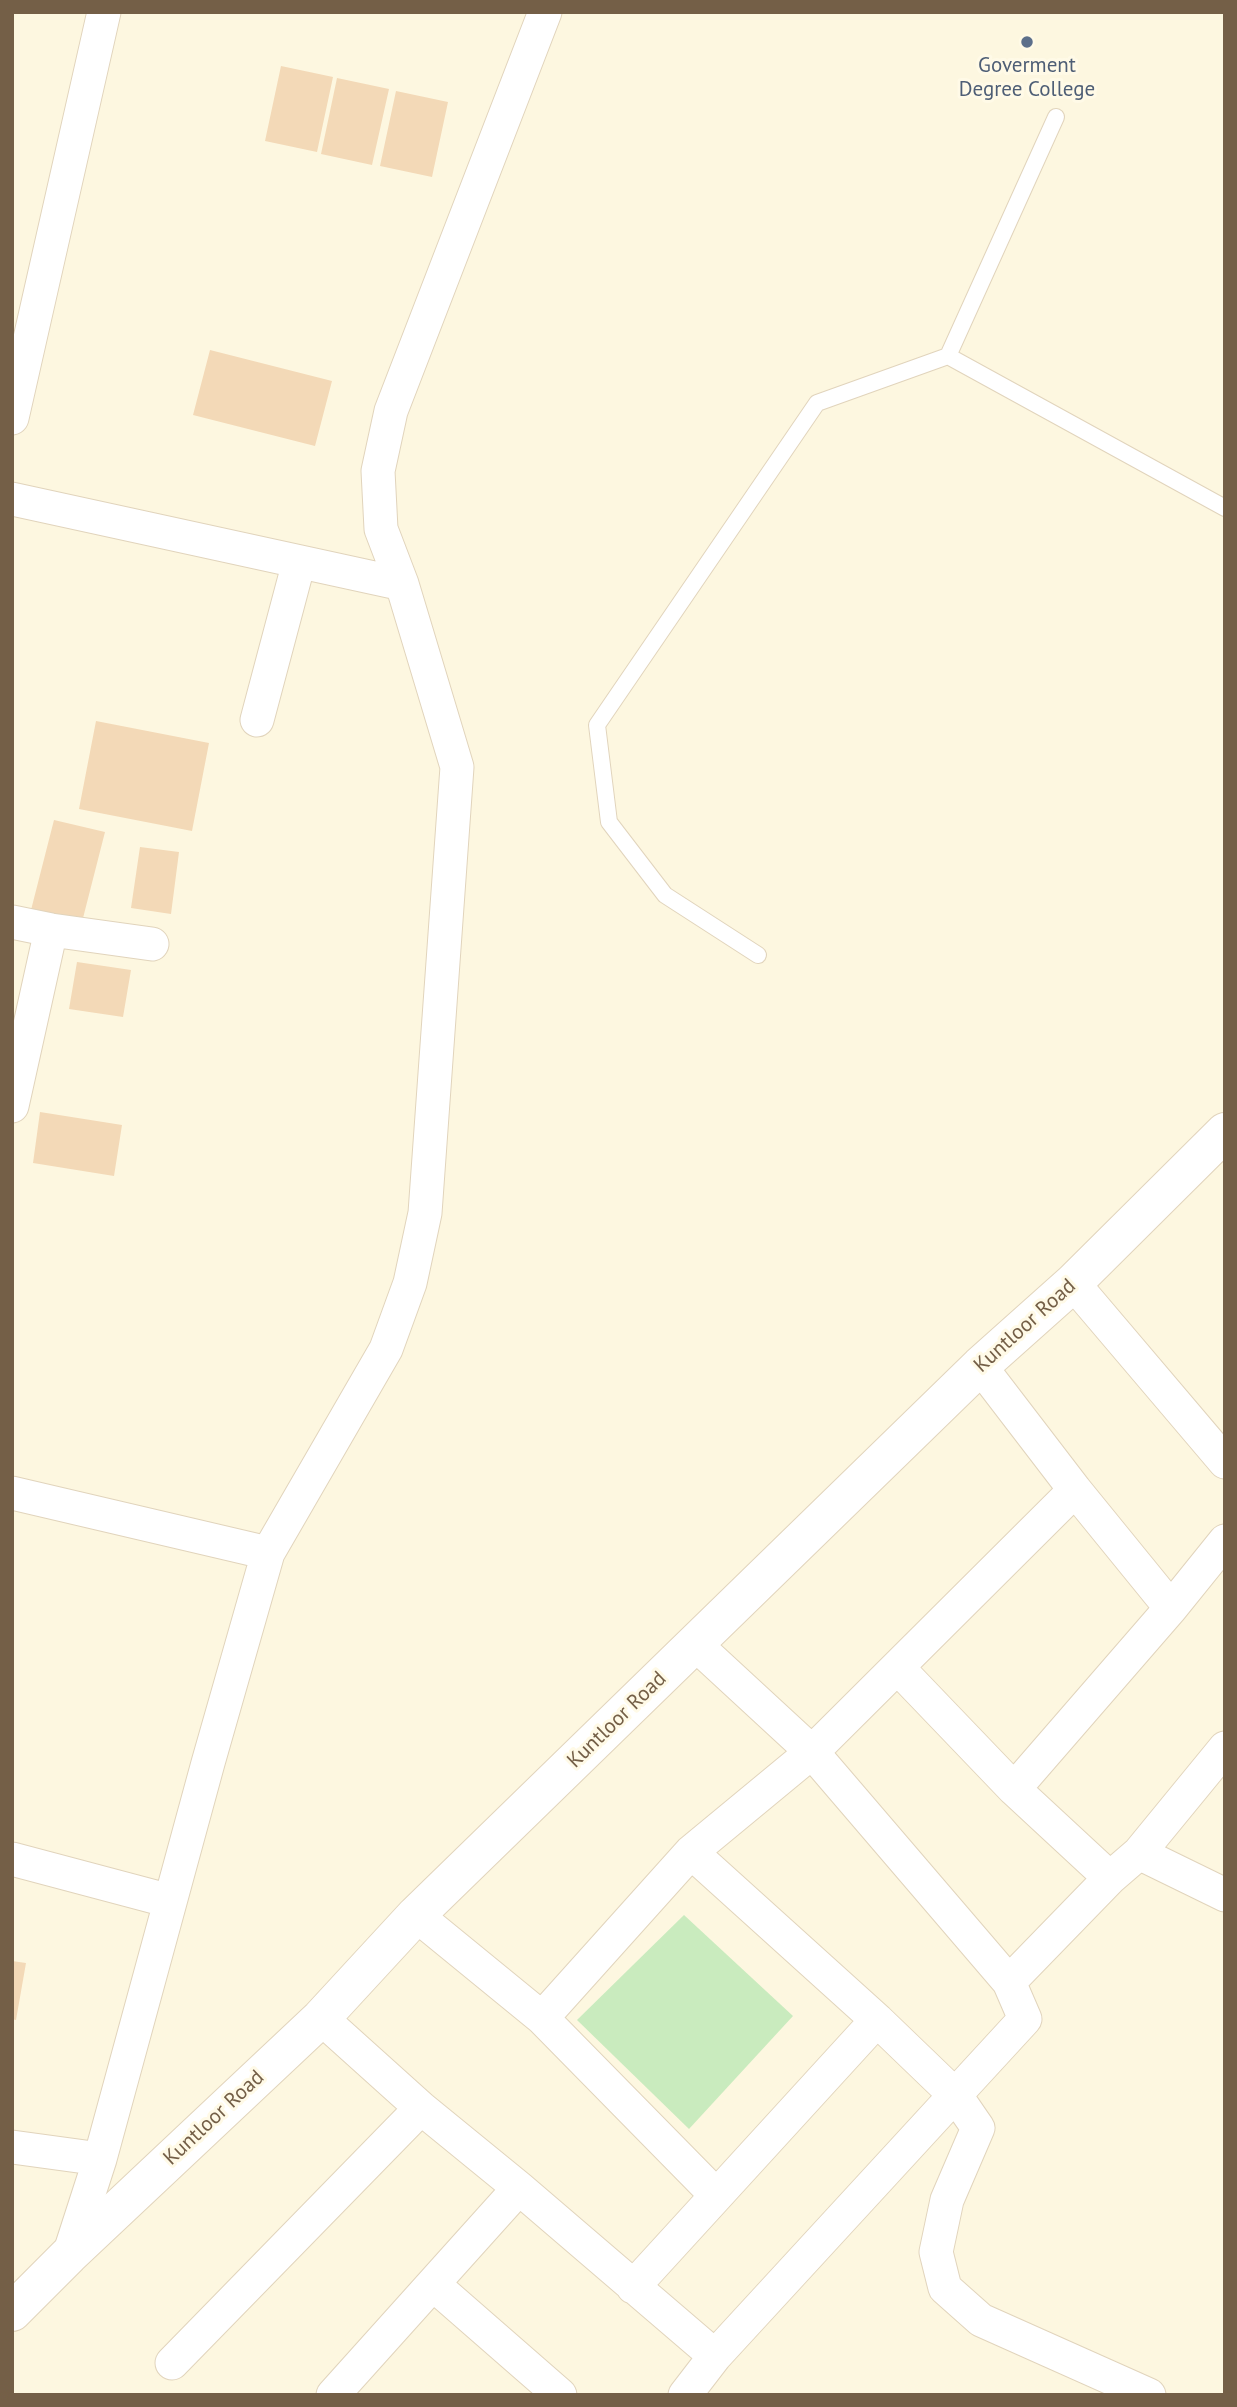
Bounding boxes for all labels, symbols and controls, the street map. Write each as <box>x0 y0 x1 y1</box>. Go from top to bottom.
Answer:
marker: Goverment Degree College <box>1019 34 1035 50</box>
place label: Goverment Degree College <box>959 53 1095 103</box>
street label: Kuntloor Road <box>969 1274 1081 1378</box>
street label: Kuntloor Road <box>562 1666 672 1774</box>
street label: Kuntloor Road <box>159 2065 269 2171</box>

